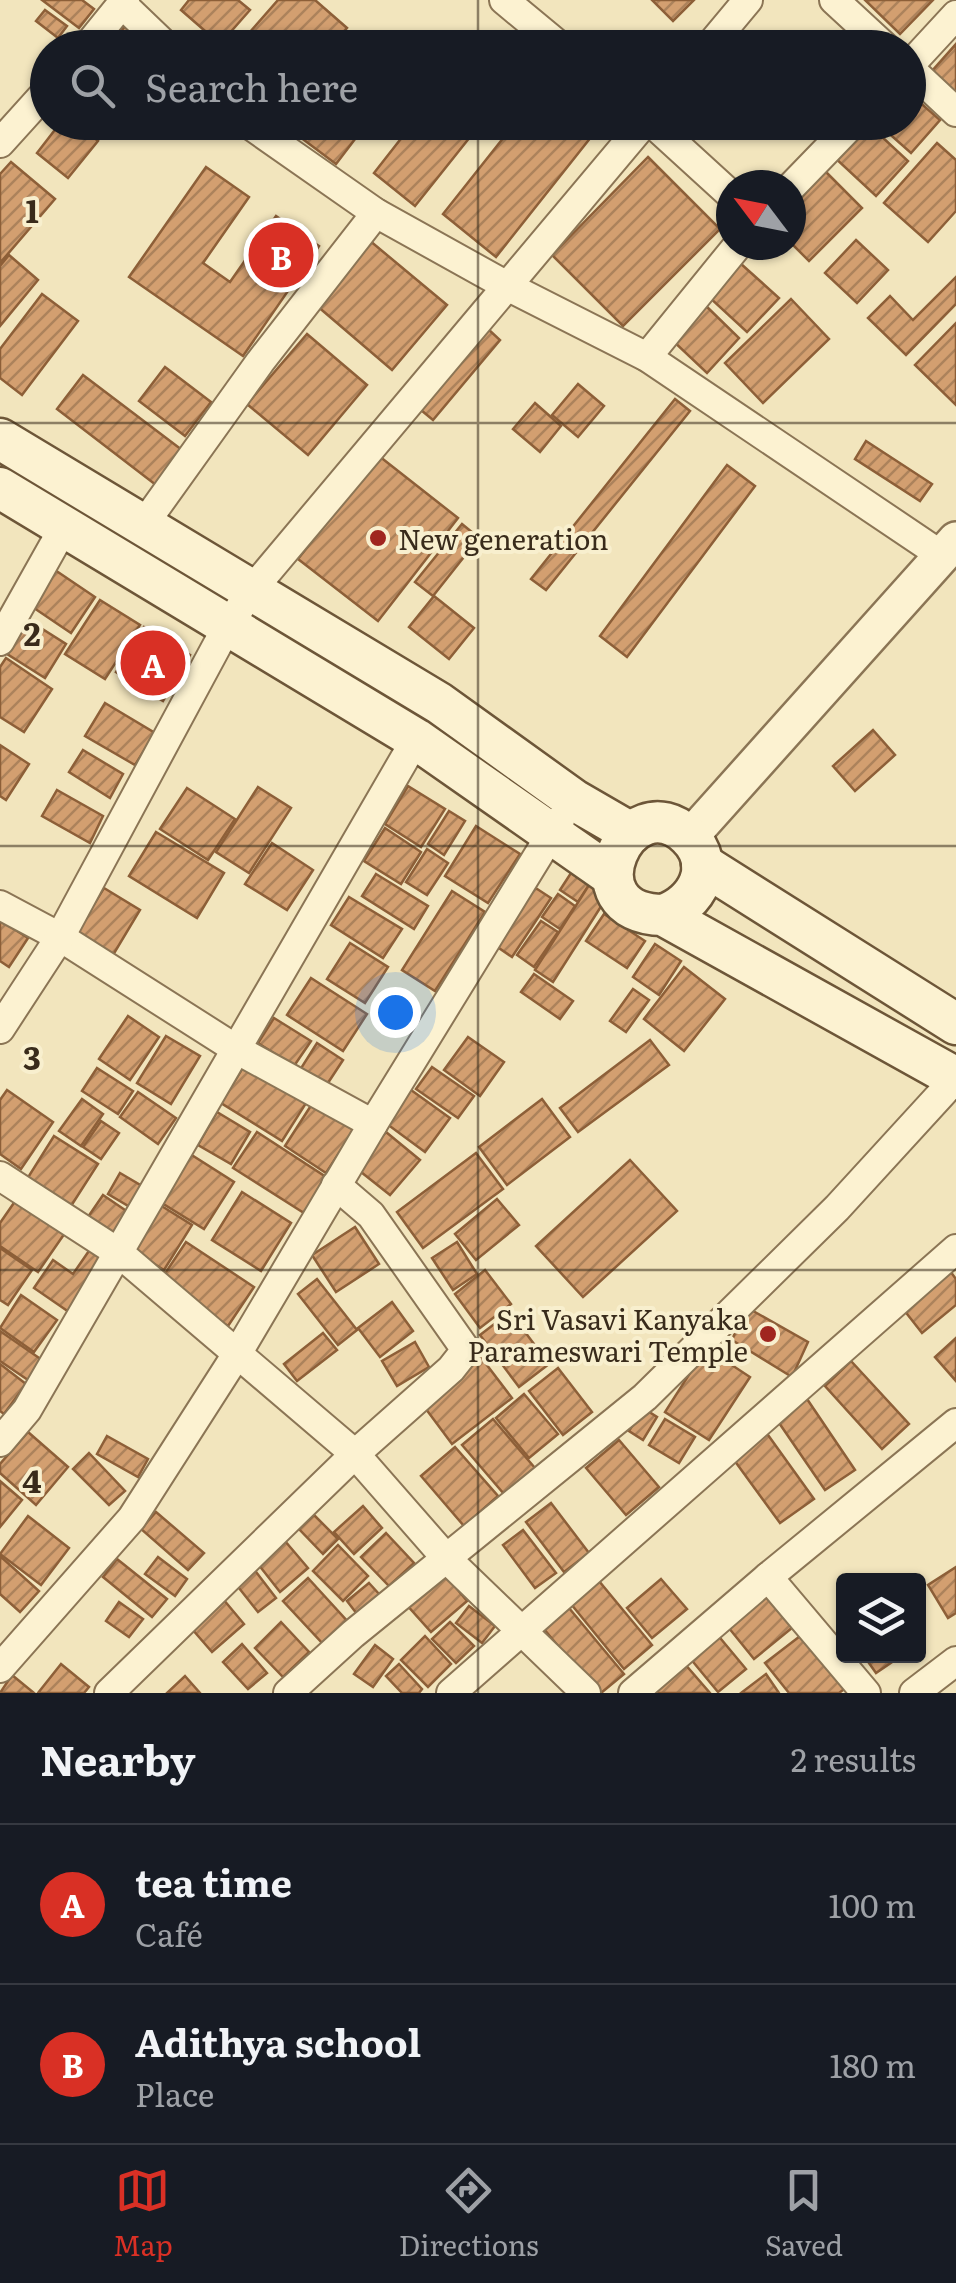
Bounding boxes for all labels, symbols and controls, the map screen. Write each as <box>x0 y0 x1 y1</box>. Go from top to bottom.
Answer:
search box <box>30 30 926 140</box>
text: Search here <box>145 57 358 114</box>
icon: search <box>65 58 120 113</box>
north arrow <box>716 170 806 260</box>
text: 1 <box>25 185 39 233</box>
pin: B <box>248 218 314 292</box>
place label: New generation <box>398 517 609 559</box>
marker: New generation <box>367 527 389 549</box>
text: 2 <box>23 608 41 656</box>
pin: A <box>120 626 186 700</box>
your location <box>370 987 421 1038</box>
text: 3 <box>23 1032 41 1080</box>
place label: Sri Vasavi Kanyaka Parameswari Temple <box>467 1297 748 1371</box>
marker: Sri Vasavi Kanyaka Parameswari Temple <box>757 1323 779 1345</box>
text: 4 <box>22 1455 42 1503</box>
map controls <box>836 1573 926 1663</box>
button: layers <box>836 1573 926 1663</box>
text: Nearby <box>40 1727 196 1789</box>
text: 2 results <box>791 1734 916 1782</box>
text: tea time <box>135 1852 292 1909</box>
text: A <box>60 1880 85 1928</box>
text: 100 m <box>829 1880 916 1928</box>
text: Café <box>135 1909 203 1957</box>
text: Adithya school <box>135 2012 421 2069</box>
text: B <box>61 2040 84 2088</box>
text: 180 m <box>829 2040 916 2088</box>
text: Place <box>135 2069 214 2117</box>
tab: Map <box>113 2163 173 2265</box>
tab: Directions <box>399 2163 539 2265</box>
tab: Saved <box>765 2163 843 2265</box>

